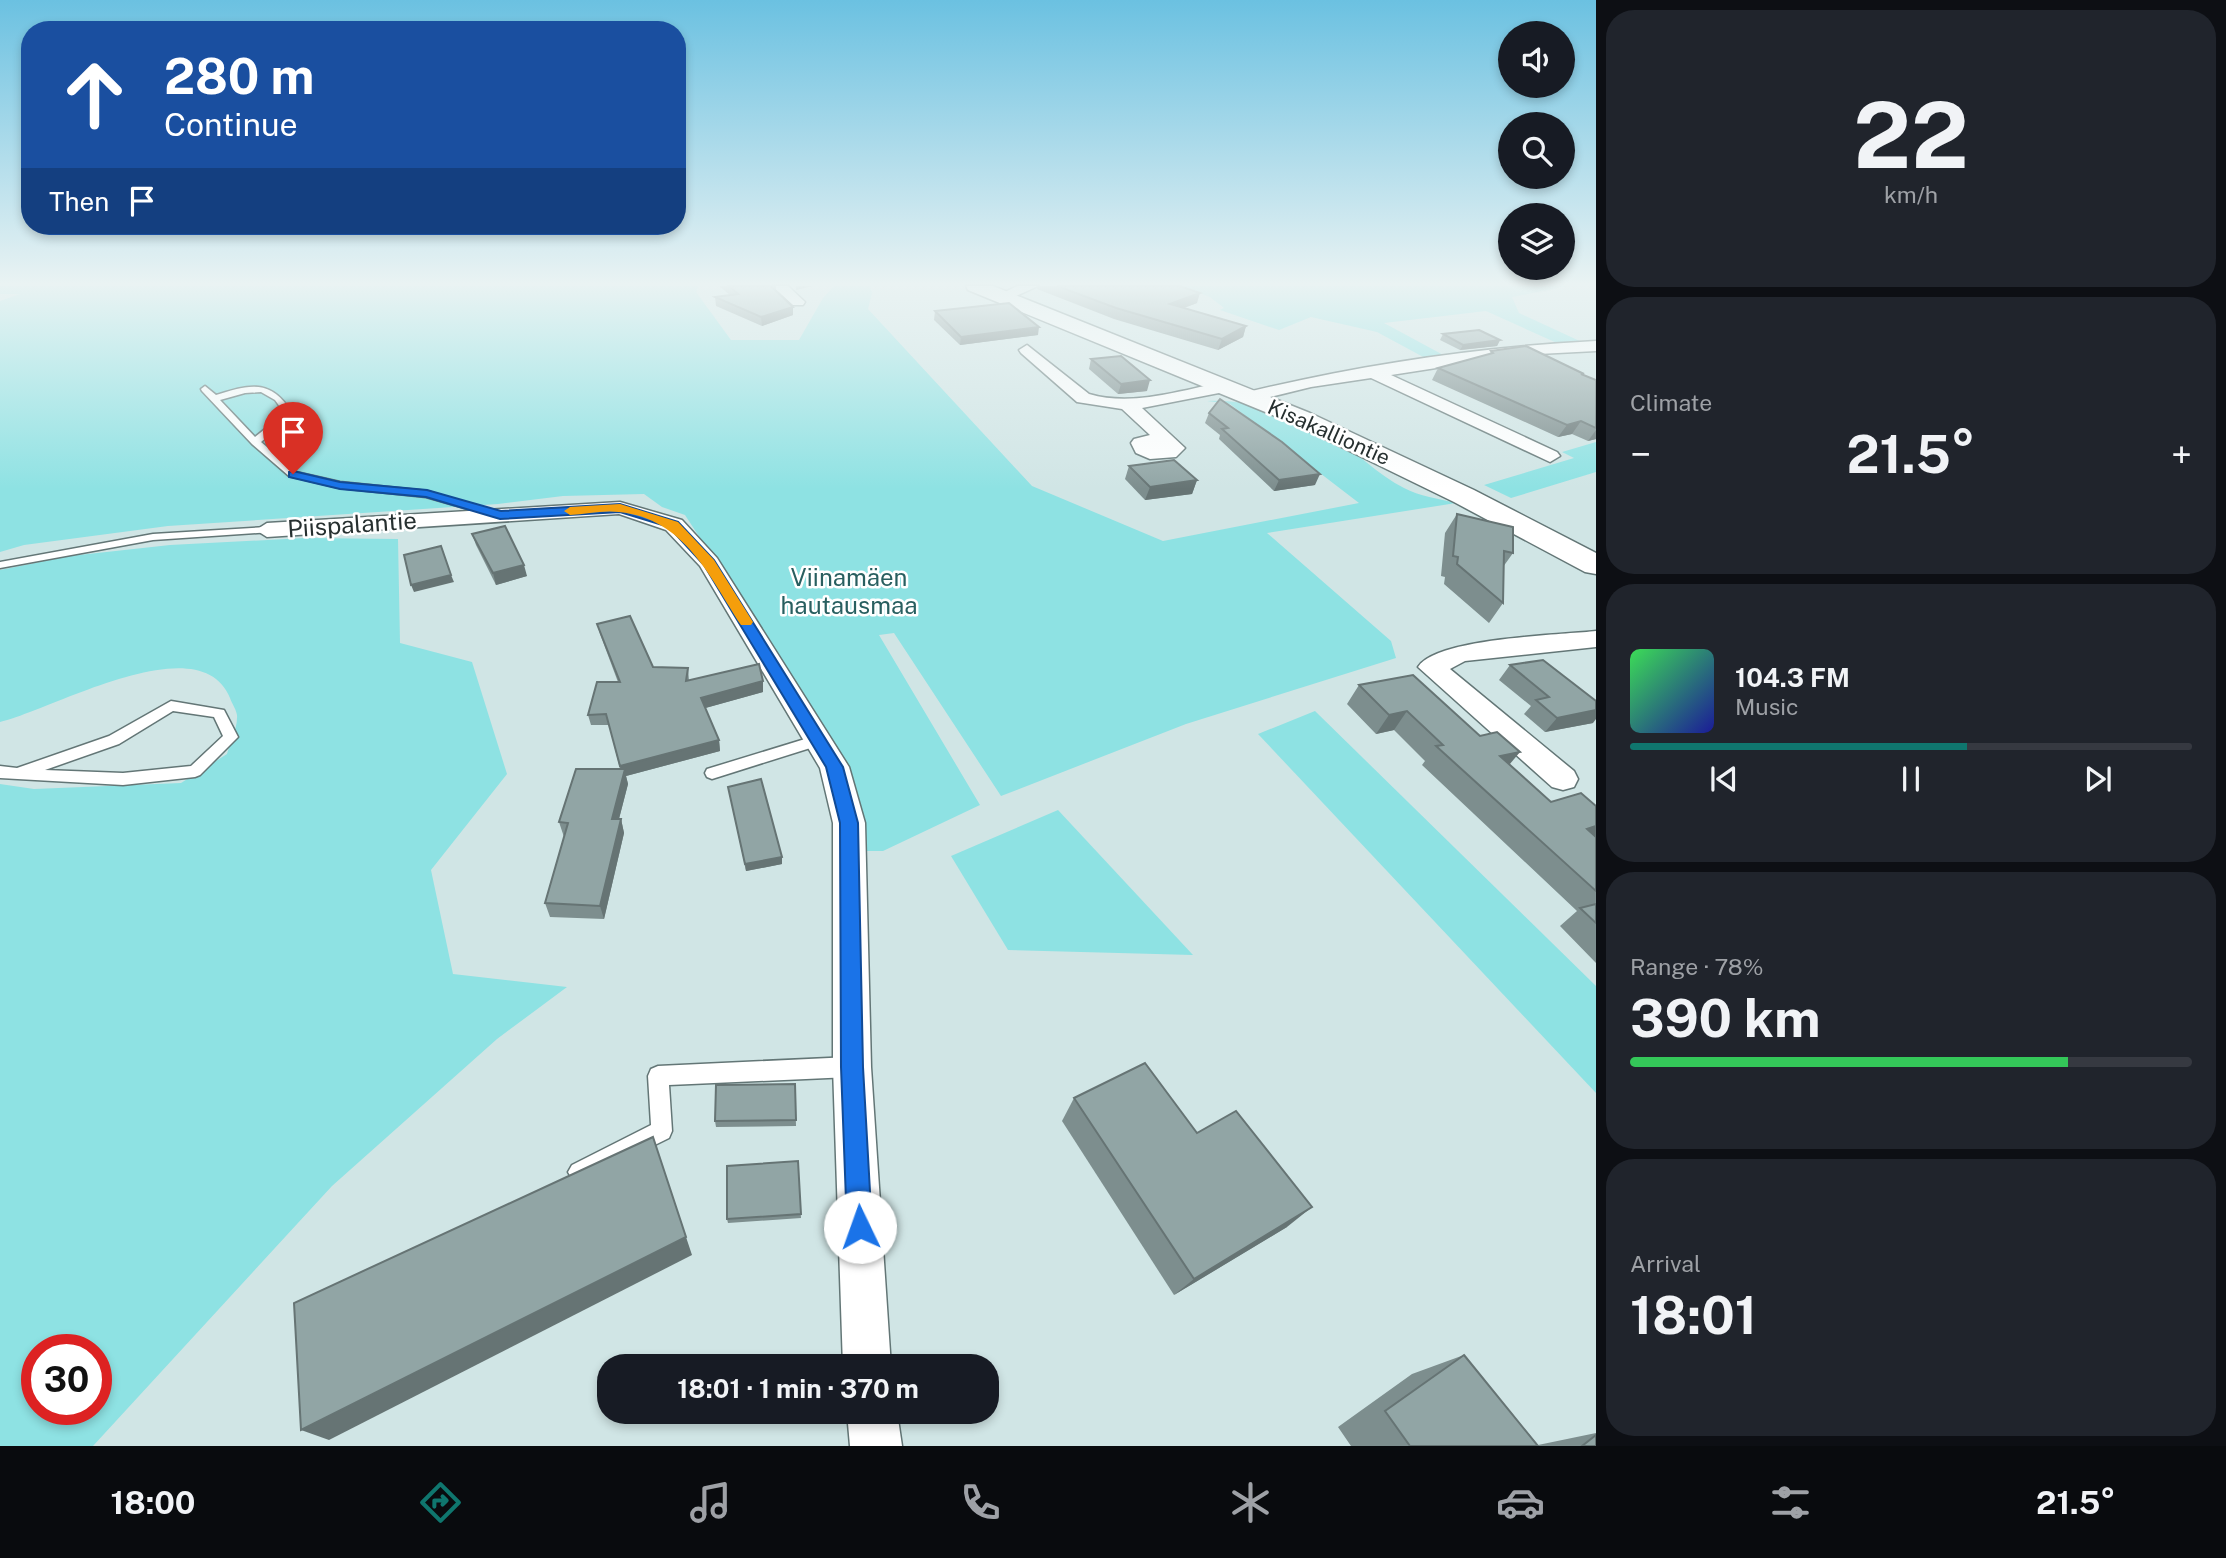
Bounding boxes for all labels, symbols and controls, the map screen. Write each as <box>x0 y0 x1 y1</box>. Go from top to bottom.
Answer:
map controls <box>1498 21 1575 280</box>
button: sound <box>1498 21 1575 98</box>
text: 280 m <box>164 47 314 105</box>
icon: ahead <box>49 49 140 140</box>
text: 22 <box>1853 82 1969 188</box>
text: Continue <box>164 106 298 143</box>
button: search <box>1498 112 1575 189</box>
text: km/h <box>1884 181 1938 208</box>
icon: arrive <box>123 182 161 220</box>
text: Then <box>49 186 109 217</box>
button: layers <box>1498 203 1575 280</box>
text: Climate <box>1630 389 1712 416</box>
street label: Kisakalliontie <box>1264 394 1394 470</box>
pin <box>263 402 323 474</box>
icon: arrive <box>274 413 312 451</box>
text: 21.5° <box>1846 424 1976 485</box>
text: − <box>1630 432 1651 477</box>
text: + <box>2171 432 2192 477</box>
street label: Piispalantie <box>286 506 418 542</box>
park label: Viinamäen hautausmaa <box>781 563 917 619</box>
text: 104.3 FM <box>1735 662 1850 693</box>
text: Music <box>1735 693 1799 720</box>
icon: previous <box>1705 760 1743 798</box>
icon: pause <box>1892 760 1930 798</box>
icon: next <box>2079 760 2117 798</box>
text: Range · 78% <box>1630 953 1763 980</box>
text: 390 km <box>1630 988 1820 1049</box>
position arrow <box>823 1190 897 1264</box>
text: Arrival <box>1630 1250 1701 1277</box>
text: 18:01 <box>1630 1285 1757 1346</box>
speed limit sign: 30 <box>21 1334 112 1425</box>
text: 18:01 · 1 min · 370 m <box>677 1373 919 1404</box>
icon: directions <box>416 1478 465 1527</box>
icon: music <box>686 1478 735 1527</box>
icon: phone <box>956 1478 1005 1527</box>
icon: climate <box>1226 1478 1275 1527</box>
icon: car <box>1496 1478 1545 1527</box>
icon: filters <box>1766 1478 1815 1527</box>
text: 18:00 <box>110 1484 195 1521</box>
text: 21.5° <box>2036 1484 2116 1521</box>

